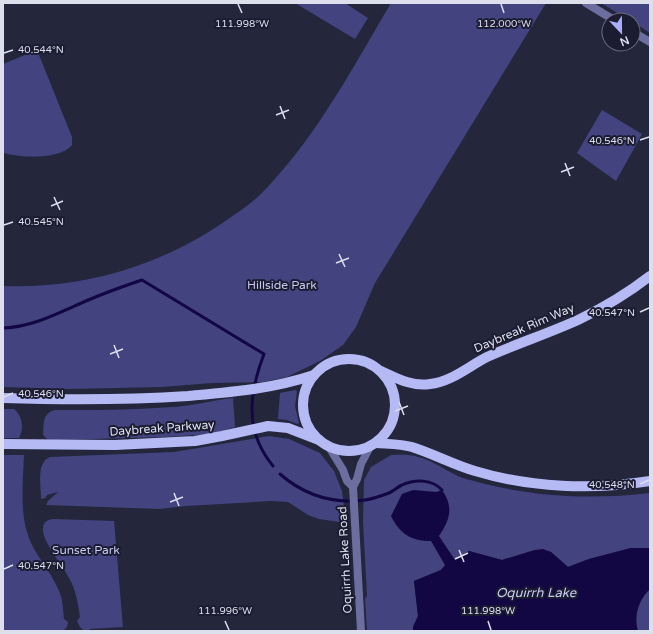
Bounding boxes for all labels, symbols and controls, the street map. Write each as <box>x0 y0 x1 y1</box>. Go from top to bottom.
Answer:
north arrow <box>601 12 641 52</box>
text: 111.998°W <box>215 18 269 30</box>
text: 112.000°W <box>477 18 531 30</box>
text: N <box>618 33 631 48</box>
text: 40.544°N <box>18 44 64 56</box>
text: 40.546°N <box>589 135 635 147</box>
text: 40.545°N <box>18 216 64 228</box>
park label: Hillside Park <box>247 278 317 292</box>
street label: Daybreak Rim Way <box>472 300 577 355</box>
text: 40.547°N <box>589 307 635 319</box>
text: 40.546°N <box>18 388 64 400</box>
street label: Daybreak Parkway <box>109 417 216 439</box>
text: 40.548°N <box>589 479 635 491</box>
street label: Oquirrh Lake Road <box>335 506 355 614</box>
park label: Sunset Park <box>52 543 120 557</box>
text: 40.547°N <box>18 560 64 572</box>
water label: Oquirrh Lake <box>496 585 577 601</box>
text: 111.996°W <box>198 605 252 617</box>
text: 111.998°W <box>461 605 515 617</box>

